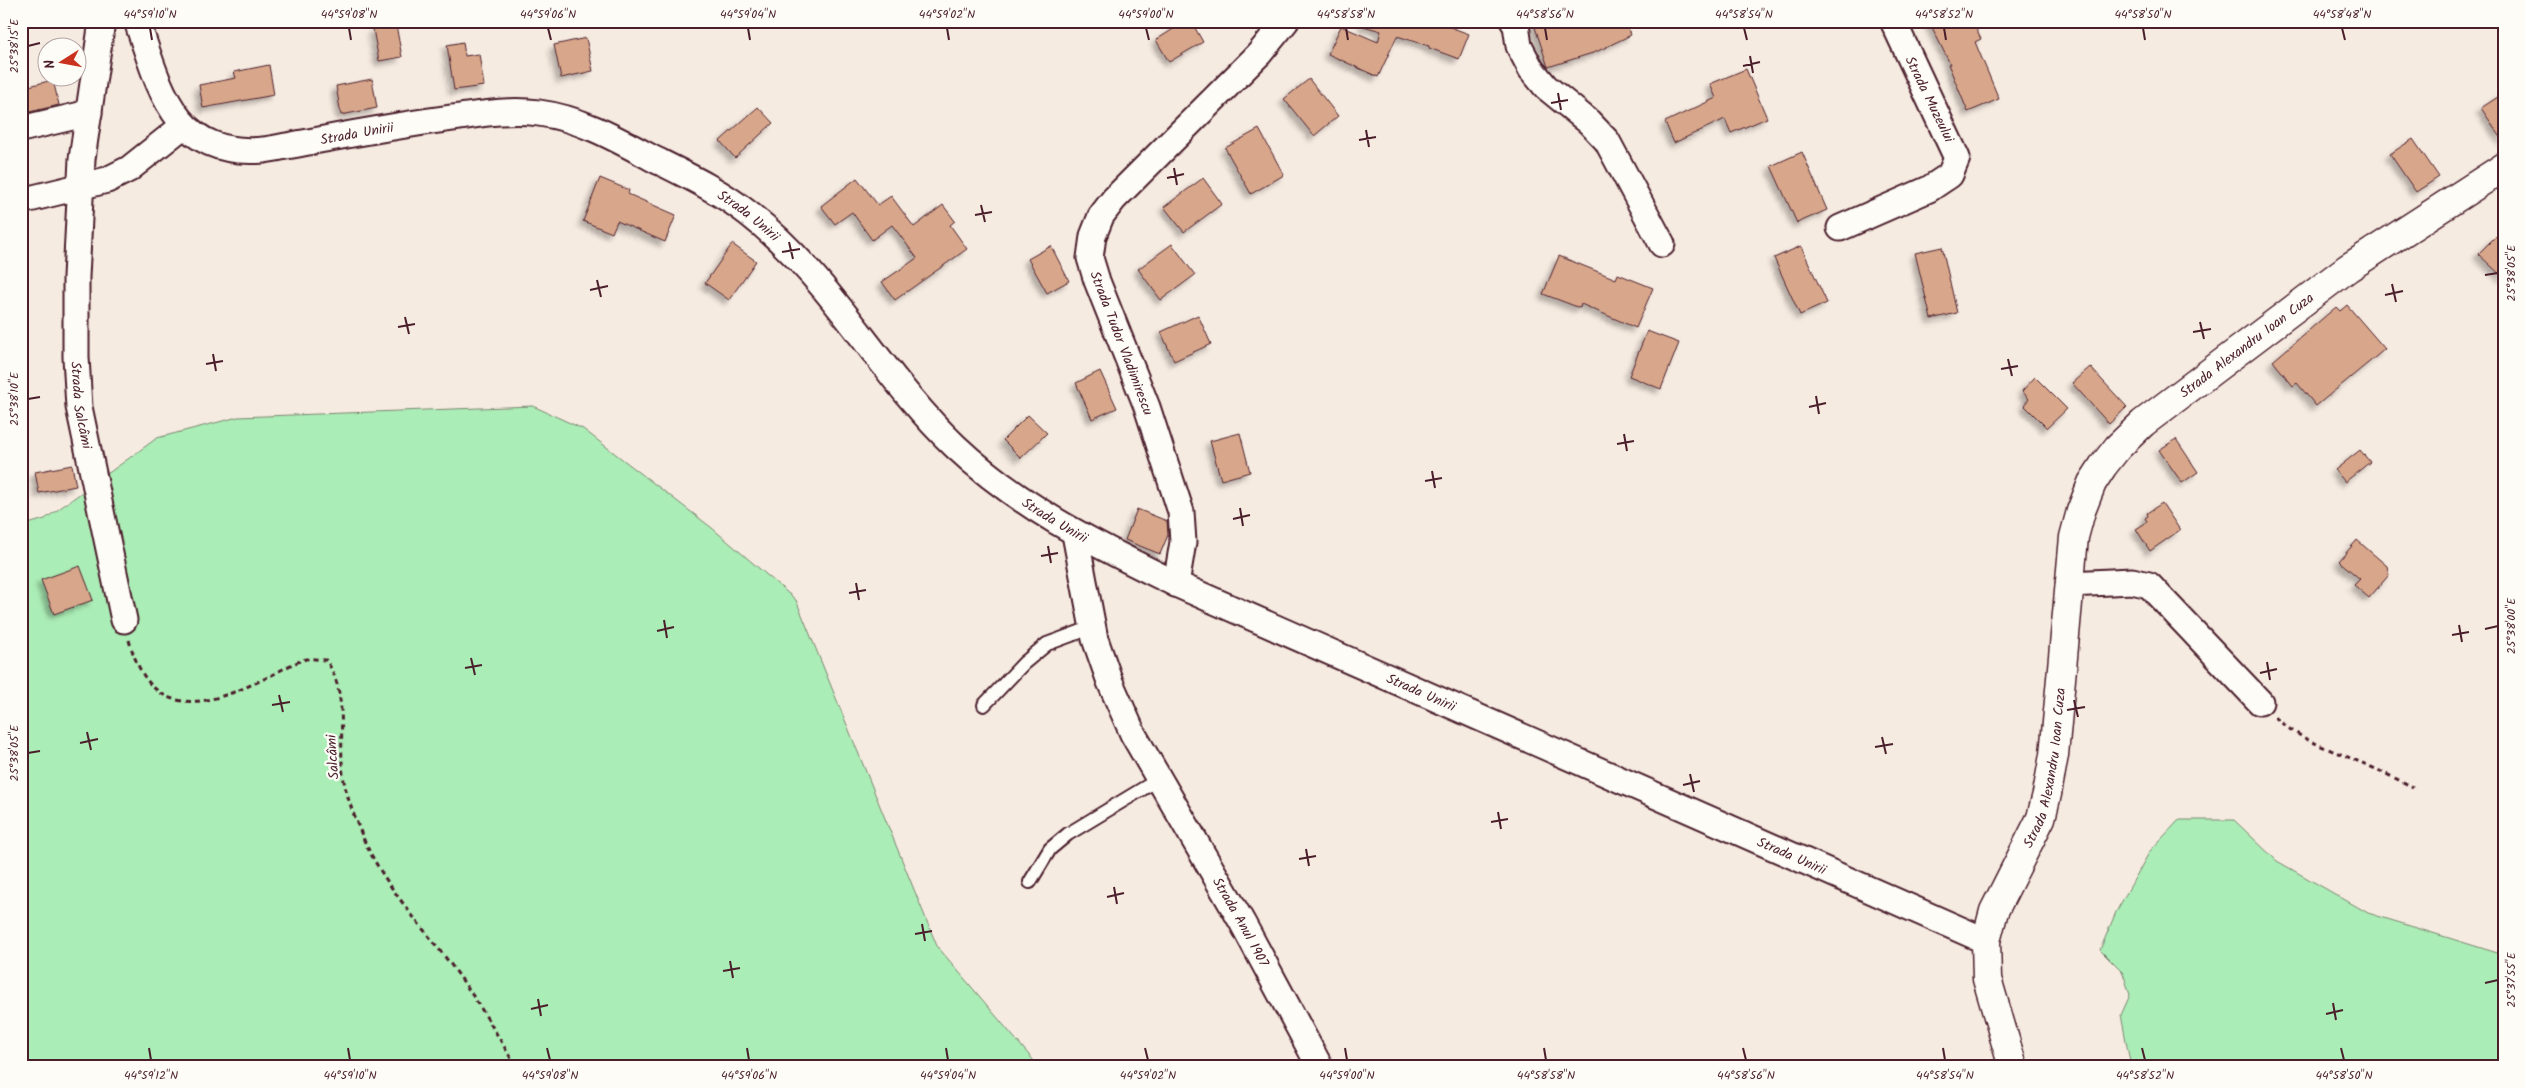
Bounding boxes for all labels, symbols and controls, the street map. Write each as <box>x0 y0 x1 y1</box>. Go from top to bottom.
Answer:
text: 44°59'10"N <box>123 5 177 24</box>
text: 44°59'08"N <box>321 5 377 24</box>
text: 44°59'06"N <box>520 5 576 24</box>
text: 44°59'04"N <box>720 5 776 24</box>
text: 44°59'02"N <box>919 5 975 24</box>
text: 44°59'00"N <box>1118 5 1174 24</box>
text: 44°58'58"N <box>1317 5 1375 24</box>
text: 44°58'56"N <box>1516 5 1574 24</box>
text: 44°58'54"N <box>1715 5 1773 24</box>
text: 44°58'52"N <box>1915 5 1973 24</box>
text: 44°58'50"N <box>2114 5 2172 24</box>
text: 44°58'48"N <box>2313 5 2371 24</box>
text: 25°38'15"E <box>5 18 24 73</box>
north arrow <box>38 38 88 88</box>
street label: Strada Muzeului <box>1899 53 1960 147</box>
text: N <box>39 58 62 71</box>
street label: Strada Unirii <box>319 117 396 151</box>
street label: Strada Unirii <box>713 185 785 248</box>
text: 25°38'05"E <box>2502 244 2521 301</box>
street label: Strada Tudor Vladimirescu <box>1083 268 1159 419</box>
street label: Strada Alexandru Ioan Cuza <box>2175 287 2319 404</box>
street label: Strada Salcâmi <box>64 361 98 452</box>
text: 25°38'10"E <box>5 371 24 426</box>
street label: Strada Unirii <box>1017 492 1092 549</box>
text: 25°38'00"E <box>2502 597 2521 654</box>
street label: Strada Unirii <box>1383 668 1460 718</box>
street label: Strada Alexandru Ioan Cuza <box>2018 687 2072 852</box>
text: 25°38'05"E <box>5 724 24 781</box>
street label: Salcâmi <box>320 733 346 780</box>
street label: Strada Unirii <box>1753 831 1830 882</box>
street label: Strada Anul 1907 <box>1206 873 1274 972</box>
text: 25°37'55"E <box>2502 951 2521 1008</box>
text: 44°59'12"N <box>124 1066 178 1085</box>
text: 44°59'10"N <box>323 1066 377 1085</box>
text: 44°59'08"N <box>522 1066 578 1085</box>
text: 44°59'06"N <box>721 1066 777 1085</box>
text: 44°59'04"N <box>920 1066 976 1085</box>
text: 44°59'02"N <box>1120 1066 1176 1085</box>
text: 44°59'00"N <box>1319 1066 1375 1085</box>
text: 44°58'58"N <box>1517 1066 1575 1085</box>
text: 44°58'56"N <box>1717 1066 1775 1085</box>
text: 44°58'54"N <box>1916 1066 1974 1085</box>
text: 44°58'52"N <box>2116 1066 2174 1085</box>
text: 44°58'50"N <box>2315 1066 2373 1085</box>

